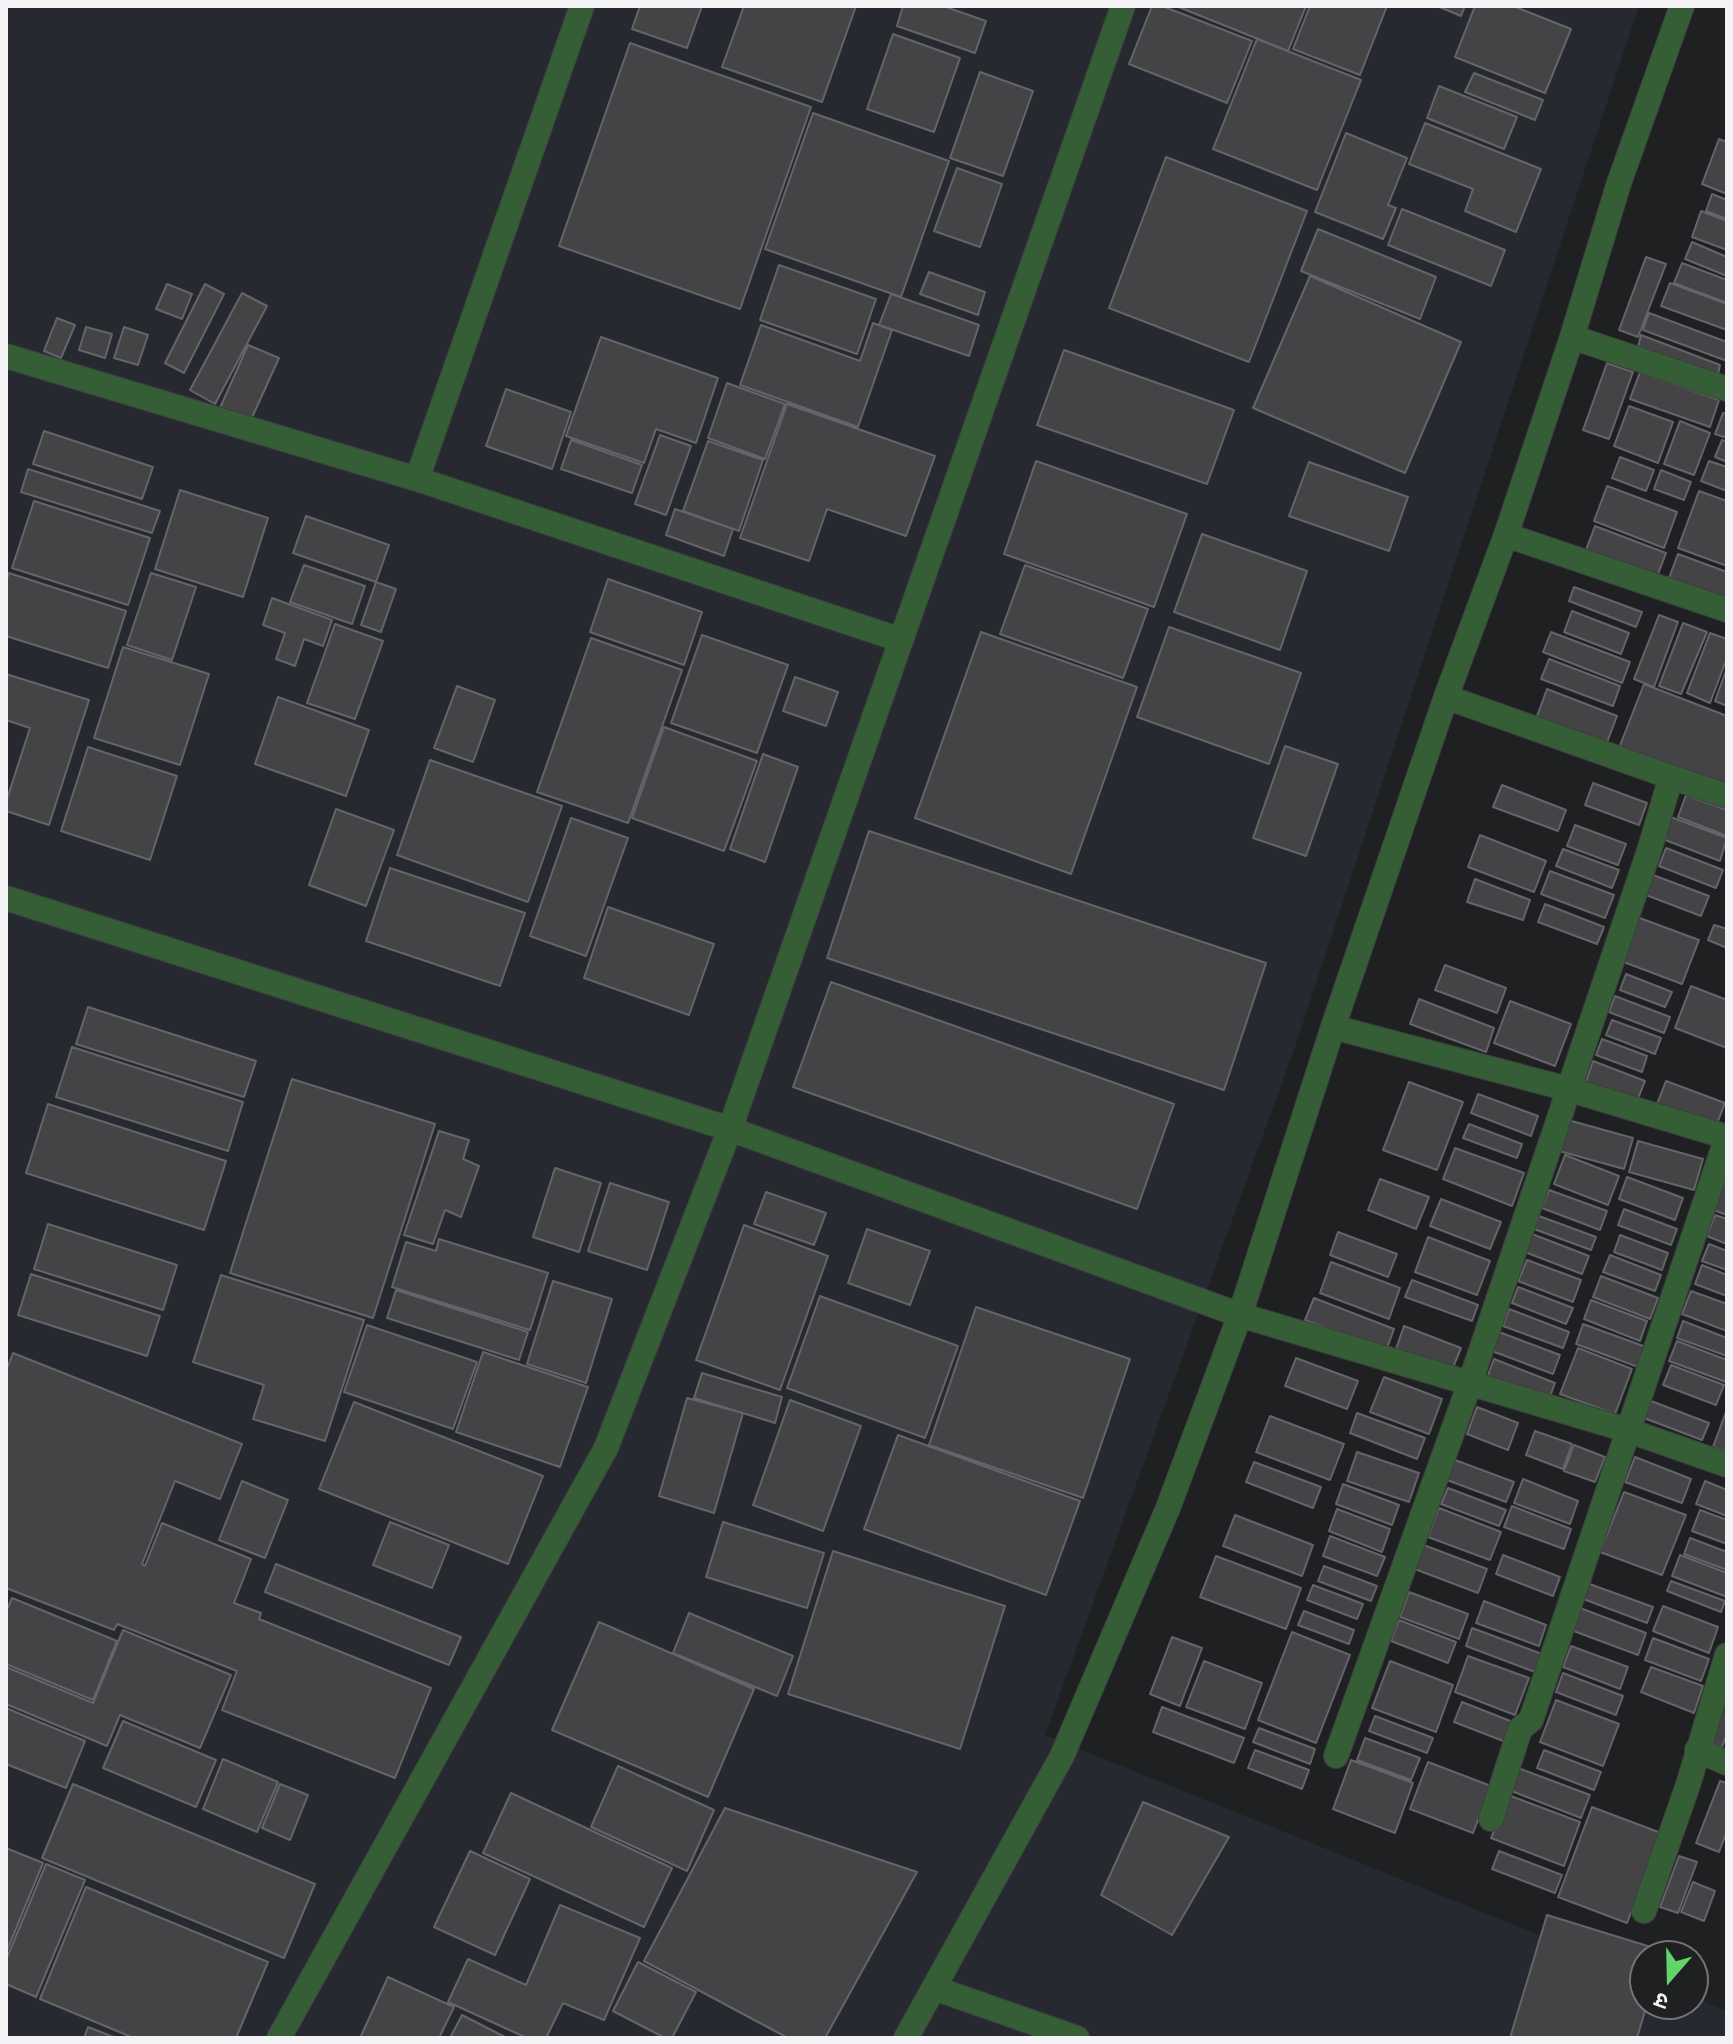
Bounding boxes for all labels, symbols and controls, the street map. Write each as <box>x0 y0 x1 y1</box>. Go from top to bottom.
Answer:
north arrow <box>1629 1940 1709 2020</box>
text: उ <box>1651 1987 1672 2015</box>

